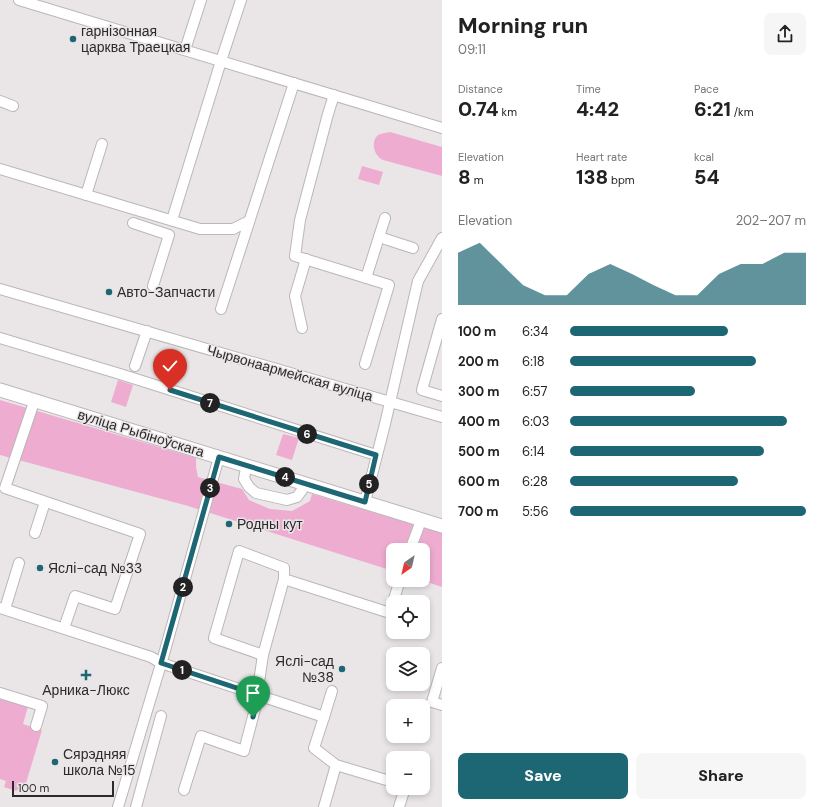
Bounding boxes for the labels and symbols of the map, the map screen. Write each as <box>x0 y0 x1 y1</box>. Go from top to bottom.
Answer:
place label: гарнізонная царква Траецкая <box>81 22 190 56</box>
marker: гарнізонная царква Траецкая <box>68 34 78 44</box>
place label: Авто-Запчасти <box>117 283 215 301</box>
marker: Авто-Запчасти <box>104 287 114 297</box>
street label: Чырвонаармейская вуліца <box>205 341 375 405</box>
pin <box>153 349 187 390</box>
pin: 7 <box>200 393 220 413</box>
street label: вуліца Рыбіноўскага <box>75 405 207 461</box>
pin: 6 <box>297 424 317 444</box>
pin: 4 <box>275 467 295 487</box>
pin: 5 <box>359 474 379 494</box>
pin: 3 <box>200 478 220 498</box>
place label: Родны кут <box>237 515 303 533</box>
marker: Родны кут <box>224 519 234 529</box>
north arrow <box>386 543 430 587</box>
place label: Яслі-сад №33 <box>48 559 142 577</box>
marker: Яслі-сад №33 <box>35 563 45 573</box>
pin: 2 <box>173 577 193 597</box>
place label: Яслі-сад №38 <box>275 652 334 686</box>
pin: 1 <box>172 660 192 680</box>
marker: Яслі-сад №38 <box>337 664 347 674</box>
marker: Арника-Люкс <box>81 670 91 680</box>
pin <box>236 676 270 717</box>
place label: Арника-Люкс <box>42 681 130 699</box>
place label: Сярэдняя школа №15 <box>63 745 136 779</box>
marker: Сярэдняя школа №15 <box>50 757 60 767</box>
scale bar <box>12 779 114 798</box>

